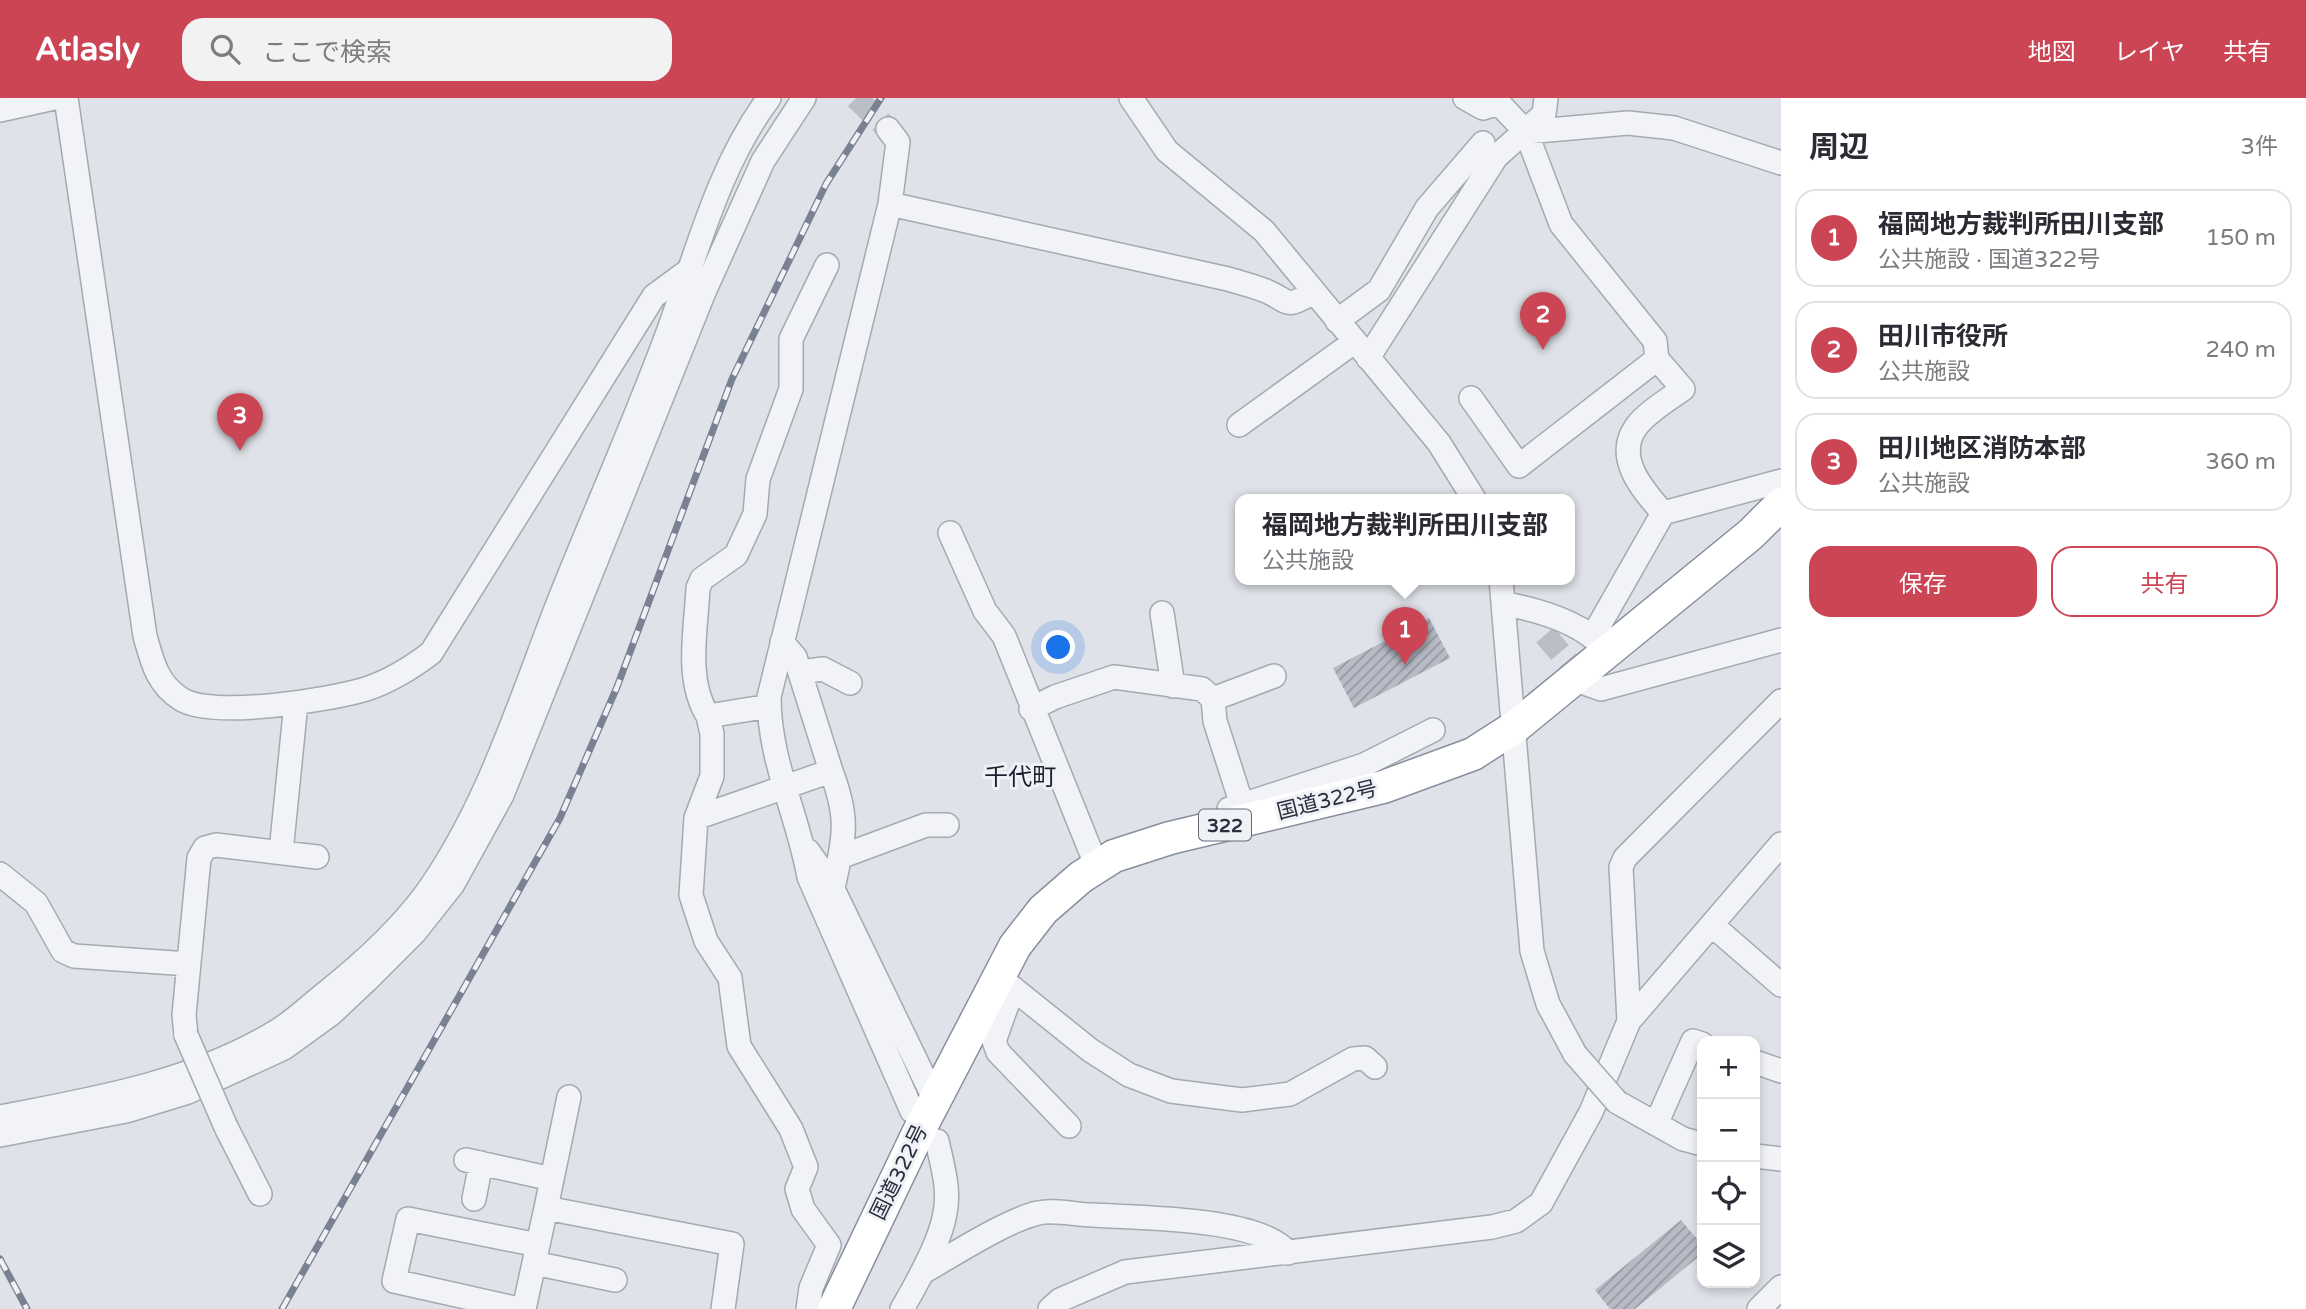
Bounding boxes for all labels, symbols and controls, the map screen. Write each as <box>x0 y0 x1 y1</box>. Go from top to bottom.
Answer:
search box <box>182 18 672 81</box>
text: Atlasly <box>35 30 140 69</box>
icon: search <box>206 30 244 68</box>
text: ここで検索 <box>262 37 392 68</box>
text: 地図 <box>2028 38 2076 67</box>
text: レイヤ <box>2114 38 2185 67</box>
text: 共有 <box>2223 38 2271 67</box>
text: 周辺 <box>1809 129 1869 166</box>
text: 3件 <box>2241 133 2278 161</box>
text: 福岡地方裁判所田川支部 <box>1878 209 2164 240</box>
text: 1 <box>1827 224 1841 252</box>
text: 150 m <box>2206 224 2276 252</box>
text: 公共施設 · 国道322号 <box>1878 246 2100 274</box>
pin: 2 <box>1520 292 1566 350</box>
text: 田川市役所 <box>1878 321 2008 352</box>
text: 2 <box>1827 336 1841 364</box>
text: 240 m <box>2206 336 2276 364</box>
text: 公共施設 <box>1878 358 1970 386</box>
pin: 3 <box>217 393 263 451</box>
text: 田川地区消防本部 <box>1878 433 2086 464</box>
text: 3 <box>1827 448 1841 476</box>
text: 360 m <box>2206 448 2276 476</box>
text: 公共施設 <box>1878 470 1970 498</box>
popup <box>1235 494 1575 585</box>
text: 福岡地方裁判所田川支部 <box>1262 510 1548 541</box>
button: 保存 <box>1809 546 2037 617</box>
button: 共有 <box>2051 546 2278 617</box>
text: 公共施設 <box>1262 547 1354 575</box>
pin: 1 <box>1382 607 1428 665</box>
your location <box>1041 630 1075 664</box>
district label: 千代町 <box>984 763 1056 792</box>
street label: 国道322号 <box>1274 776 1380 825</box>
road number: 322 <box>1199 810 1251 840</box>
map controls <box>1697 1036 1760 1288</box>
button: + <box>1697 1036 1760 1099</box>
button: − <box>1697 1099 1760 1162</box>
street label: 国道322号 <box>866 1121 933 1224</box>
button: locate <box>1697 1162 1760 1225</box>
button: layers <box>1697 1225 1760 1288</box>

